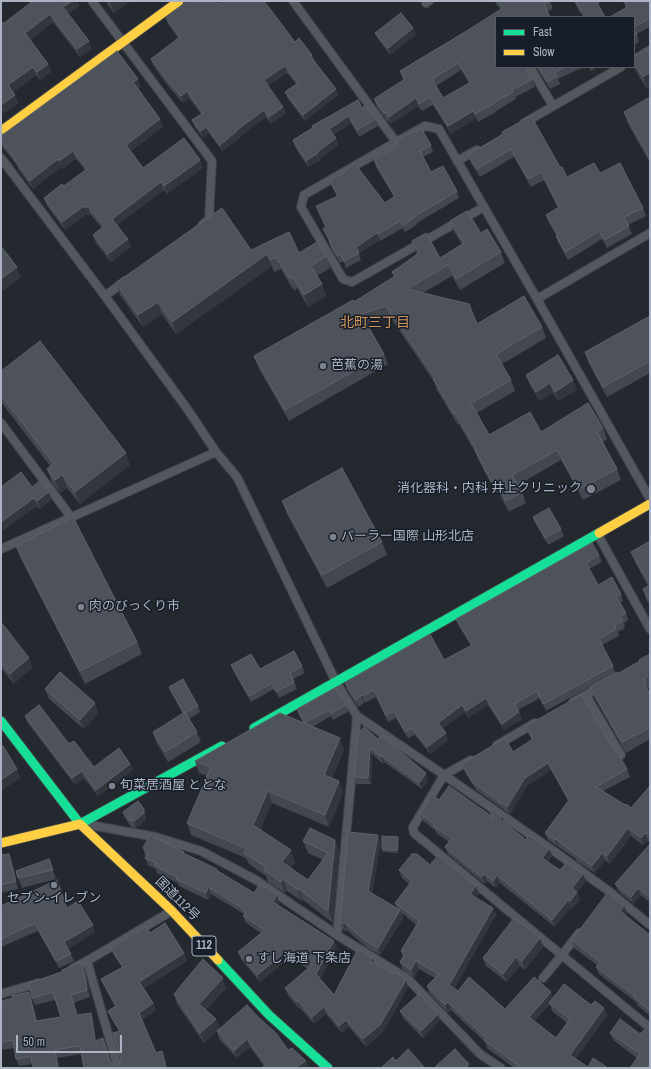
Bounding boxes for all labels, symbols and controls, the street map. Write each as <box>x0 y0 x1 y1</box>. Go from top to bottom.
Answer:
legend <box>495 16 635 68</box>
text: Fast <box>533 24 552 40</box>
text: Slow <box>533 44 554 60</box>
district label: 北町三丁目 <box>340 315 410 331</box>
place label: 芭蕉の湯 <box>331 358 383 374</box>
marker: 芭蕉の湯 <box>318 361 328 371</box>
place label: 消化器科・内科 井上クリニック <box>397 481 582 497</box>
marker: 消化器科・内科 井上クリニック <box>585 483 597 495</box>
place label: パーラー国際 山形北店 <box>341 529 474 545</box>
marker: パーラー国際 山形北店 <box>328 532 338 542</box>
place label: 肉のびっくり市 <box>89 599 180 615</box>
marker: 肉のびっくり市 <box>76 602 86 612</box>
place label: 旬菜居酒屋 ととな <box>120 778 227 794</box>
marker: 旬菜居酒屋 ととな <box>107 781 117 791</box>
street label: 国道112号 <box>152 874 202 924</box>
marker: セブン-イレブン <box>49 880 59 890</box>
place label: セブン-イレブン <box>7 891 101 907</box>
road number: 112 <box>192 936 216 956</box>
place label: すし海道 下条店 <box>257 951 351 967</box>
marker: すし海道 下条店 <box>244 954 254 964</box>
scale bar <box>18 1027 124 1053</box>
text: 50 m <box>23 1034 45 1050</box>

